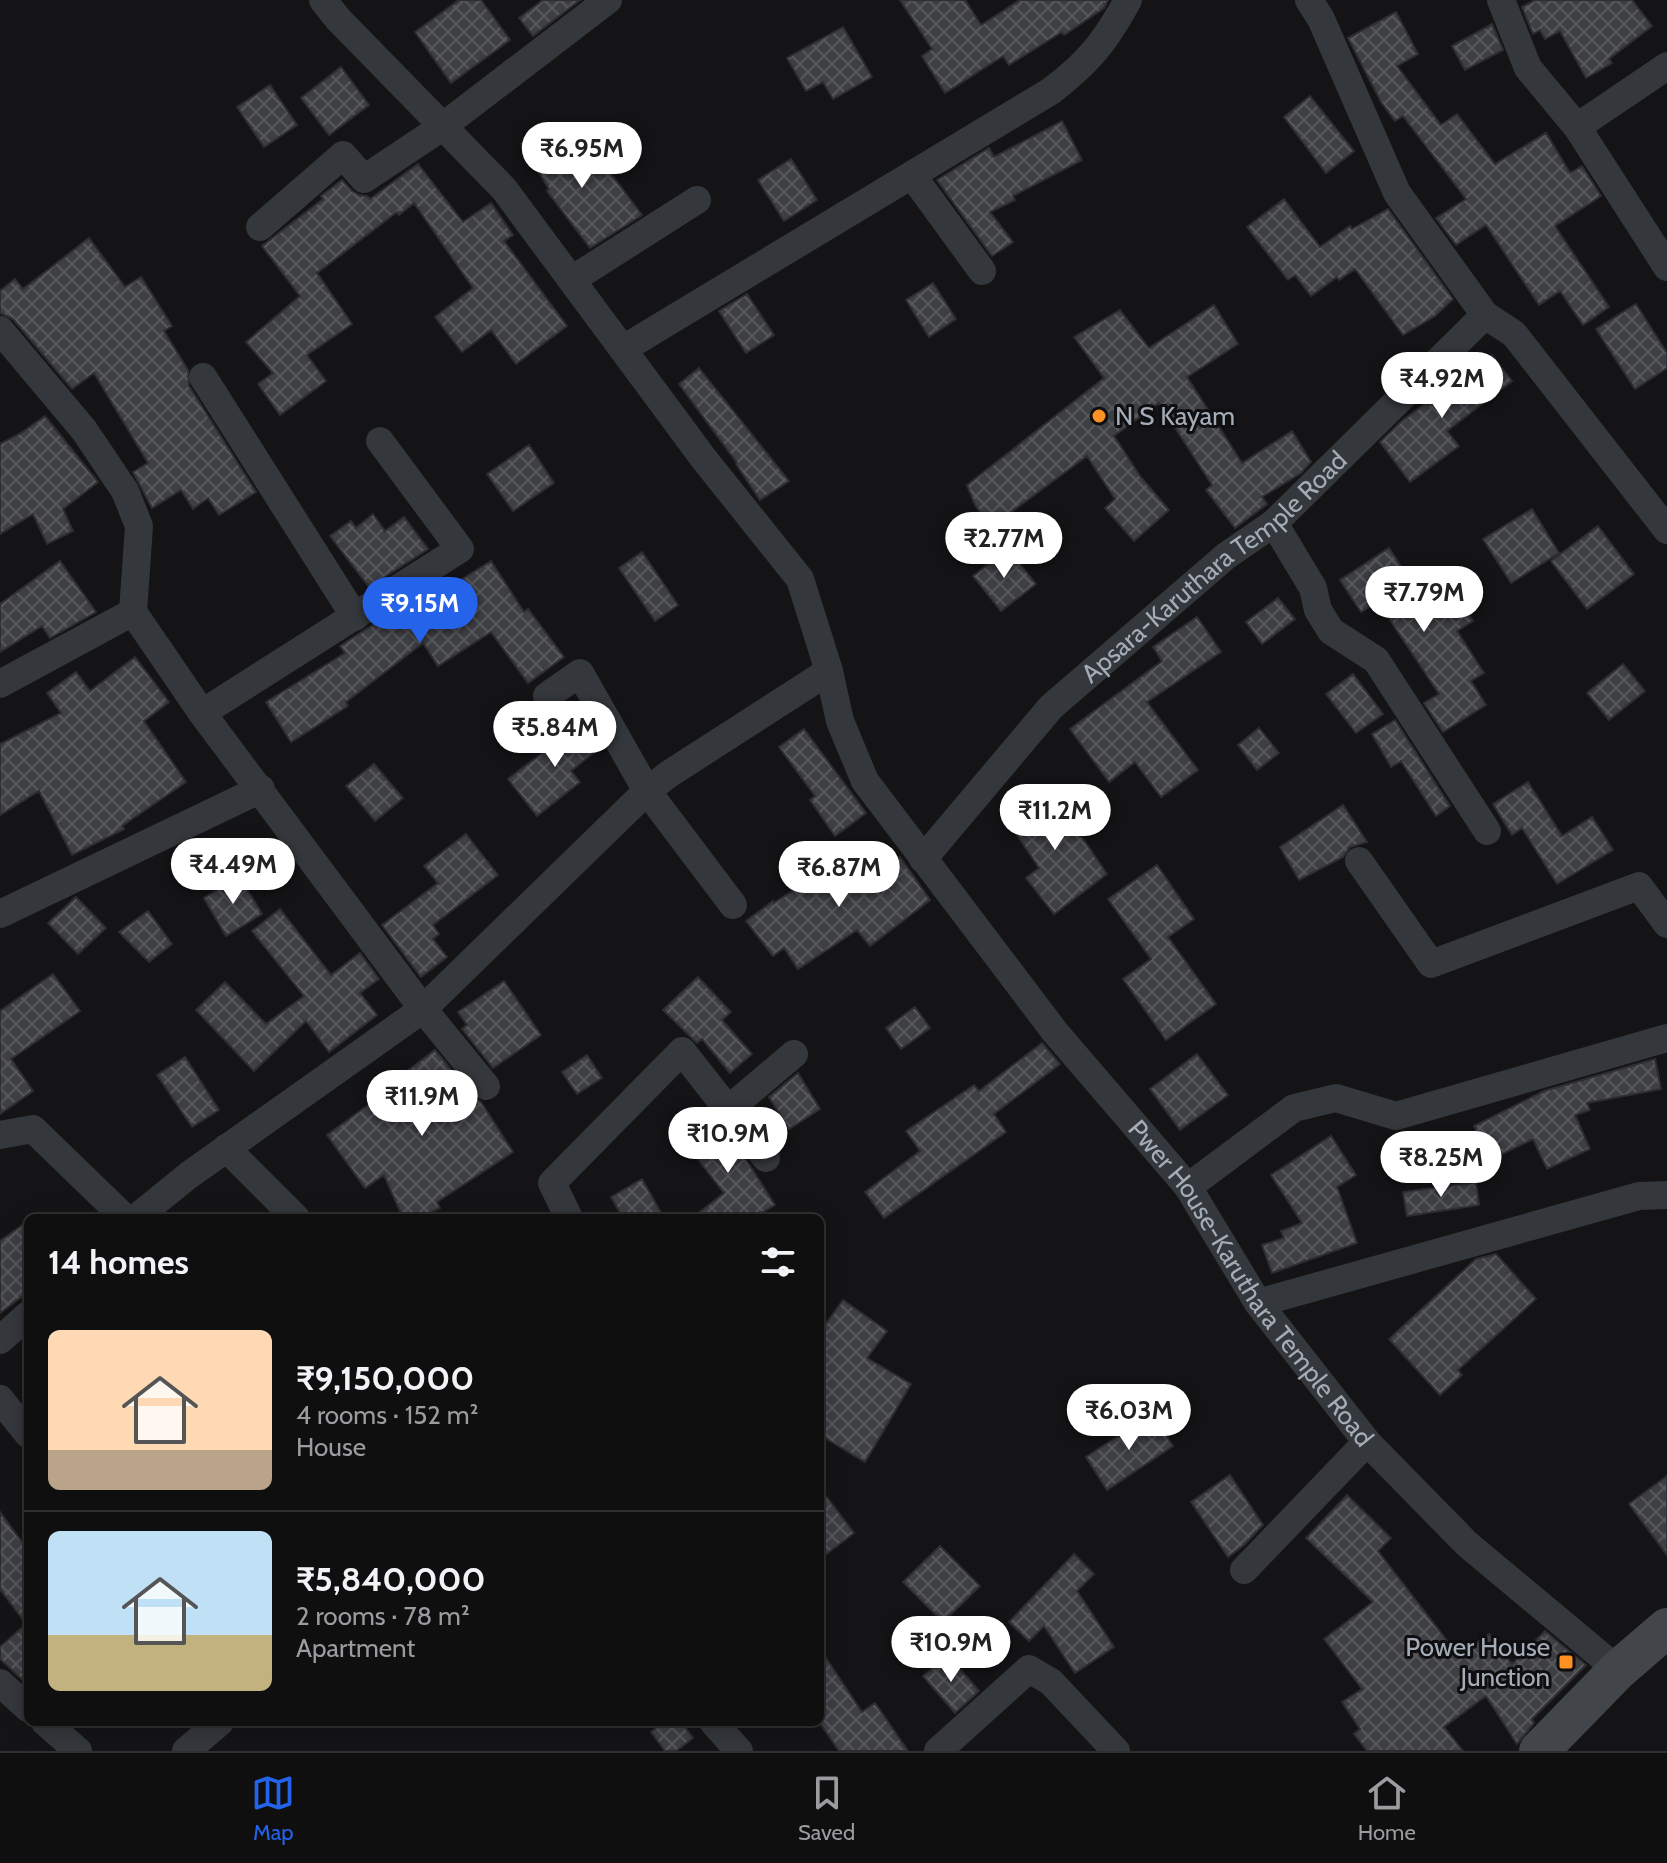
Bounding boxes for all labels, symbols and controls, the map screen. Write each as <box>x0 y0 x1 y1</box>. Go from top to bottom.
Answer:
pin: ₹6.95M <box>517 122 647 190</box>
text: ₹6.95M <box>540 132 624 164</box>
pin: ₹4.92M <box>1377 352 1507 420</box>
text: ₹4.92M <box>1399 362 1485 394</box>
place label: N S Kayam <box>1115 400 1235 432</box>
marker: N S Kayam <box>1090 407 1108 425</box>
street label: Apsara-Karuthara Temple Road <box>1075 444 1354 690</box>
pin: ₹2.77M <box>939 512 1069 580</box>
text: ₹2.77M <box>963 522 1045 554</box>
pin: ₹7.79M <box>1359 566 1489 634</box>
text: ₹7.79M <box>1383 576 1465 608</box>
pin: ₹9.15M <box>355 577 485 645</box>
text: ₹9.15M <box>381 587 459 619</box>
pin: ₹5.84M <box>490 701 620 769</box>
text: ₹5.84M <box>511 711 599 743</box>
pin: ₹11.2M <box>990 784 1120 852</box>
text: ₹11.2M <box>1018 794 1092 826</box>
pin: ₹4.49M <box>168 838 298 906</box>
pin: ₹6.87M <box>774 841 904 909</box>
text: ₹4.49M <box>189 848 277 880</box>
text: ₹6.87M <box>797 851 881 883</box>
pin: ₹11.9M <box>357 1070 487 1138</box>
text: ₹11.9M <box>385 1080 459 1112</box>
pin: ₹10.9M <box>663 1107 793 1175</box>
street label: Pwer House-Karuthara Temple Road <box>1121 1113 1380 1453</box>
text: ₹10.9M <box>686 1117 770 1149</box>
pin: ₹8.25M <box>1376 1131 1506 1199</box>
text: ₹8.25M <box>1398 1141 1484 1173</box>
icon: filters <box>756 1240 800 1284</box>
text: 14 homes <box>48 1241 189 1283</box>
text: ₹9,150,000 <box>296 1357 474 1399</box>
icon: home <box>112 1362 208 1458</box>
pin: ₹6.03M <box>1064 1384 1194 1452</box>
text: ₹6.03M <box>1085 1394 1173 1426</box>
text: 4 rooms · 152 m² <box>296 1399 478 1431</box>
text: House <box>296 1431 366 1463</box>
text: ₹5,840,000 <box>296 1558 486 1600</box>
icon: home <box>112 1563 208 1659</box>
text: 2 rooms · 78 m² <box>296 1600 470 1632</box>
pin: ₹10.9M <box>886 1616 1016 1684</box>
text: ₹10.9M <box>909 1626 993 1658</box>
place label: Power House Junction <box>1405 1631 1550 1693</box>
text: Apartment <box>296 1632 415 1664</box>
marker: Power House Junction <box>1557 1653 1575 1671</box>
tab: Map <box>251 1771 295 1846</box>
tab: Saved <box>798 1771 855 1846</box>
tab: Home <box>1358 1771 1416 1846</box>

